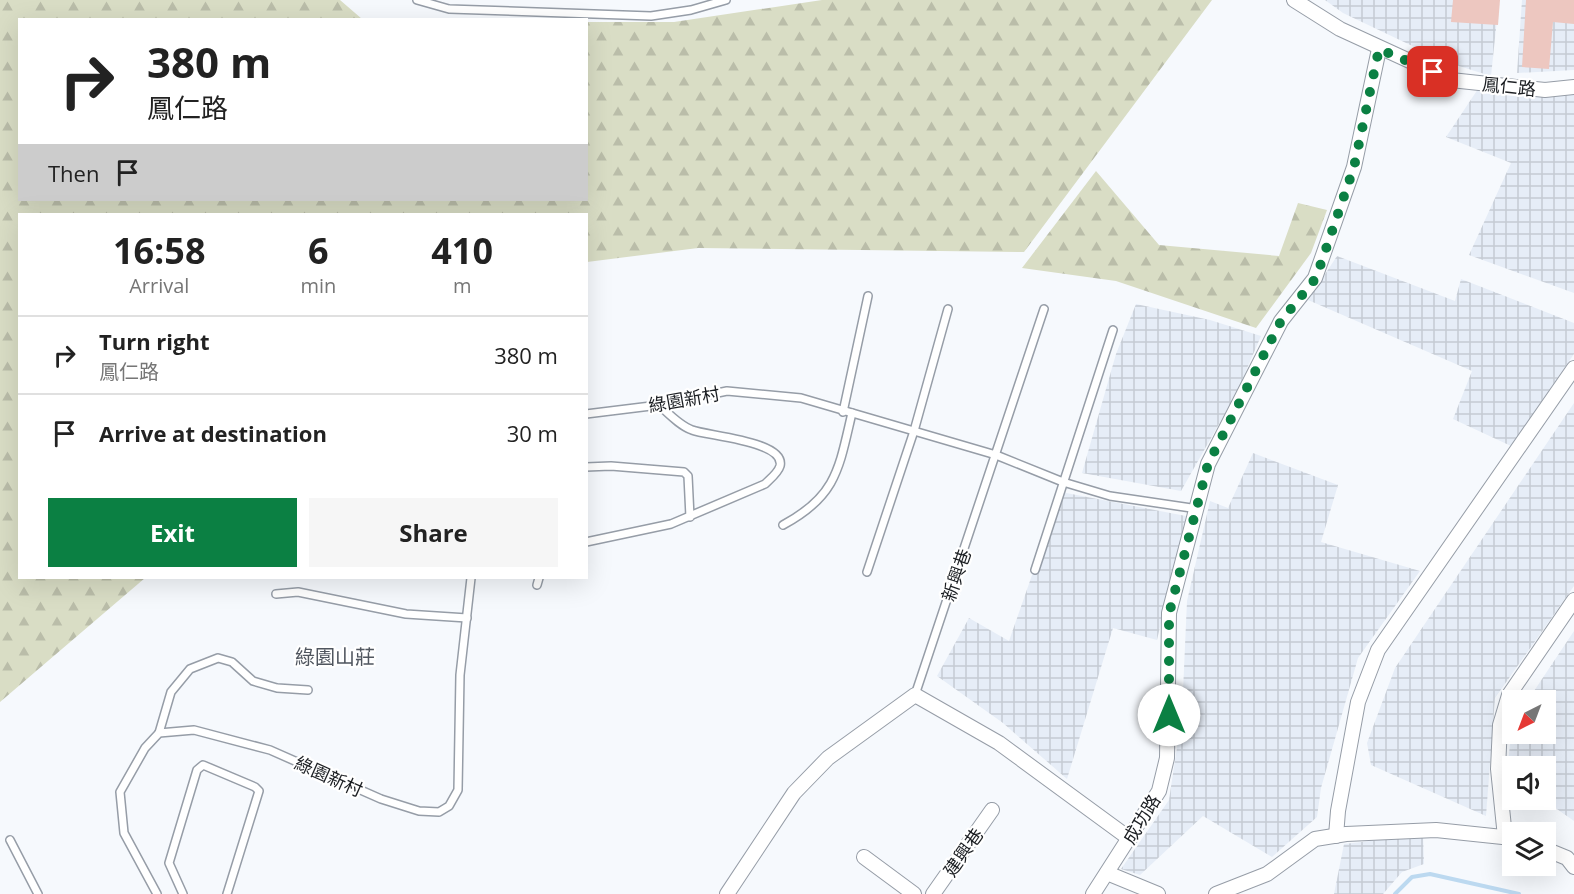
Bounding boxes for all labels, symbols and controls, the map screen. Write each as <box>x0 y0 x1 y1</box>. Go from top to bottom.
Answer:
text: 380 m <box>147 33 271 90</box>
icon: right <box>48 42 126 120</box>
pin <box>1407 46 1458 97</box>
icon: arrive <box>1416 55 1449 88</box>
street label: 鳳仁路 <box>1481 71 1537 101</box>
text: 鳳仁路 <box>147 89 228 126</box>
icon: arrive <box>111 156 144 189</box>
text: Then <box>48 158 99 188</box>
text: 16:58 <box>113 226 206 275</box>
text: 6 <box>308 226 329 275</box>
text: 410 <box>431 226 493 275</box>
text: Arrival <box>129 272 189 299</box>
text: min <box>300 272 336 299</box>
text: m <box>453 272 471 299</box>
text: Turn right <box>99 326 210 356</box>
icon: right <box>48 339 81 372</box>
text: 380 m <box>494 340 558 370</box>
text: 鳳仁路 <box>99 358 159 385</box>
street label: 綠園新村 <box>646 381 722 417</box>
icon: arrive <box>48 417 81 450</box>
text: Arrive at destination <box>99 418 327 448</box>
text: 30 m <box>507 418 558 448</box>
button: Exit <box>48 498 297 567</box>
button: Share <box>309 498 558 567</box>
street label: 新興巷 <box>936 546 976 604</box>
district label: 綠園山莊 <box>295 643 375 670</box>
position arrow <box>1137 683 1201 747</box>
north arrow <box>1502 690 1556 744</box>
map controls <box>1502 690 1556 876</box>
street label: 綠園新村 <box>291 750 367 802</box>
button: sound <box>1502 756 1556 810</box>
street label: 成功路 <box>1117 790 1165 848</box>
button: layers <box>1502 822 1556 876</box>
street label: 建興巷 <box>938 823 988 881</box>

